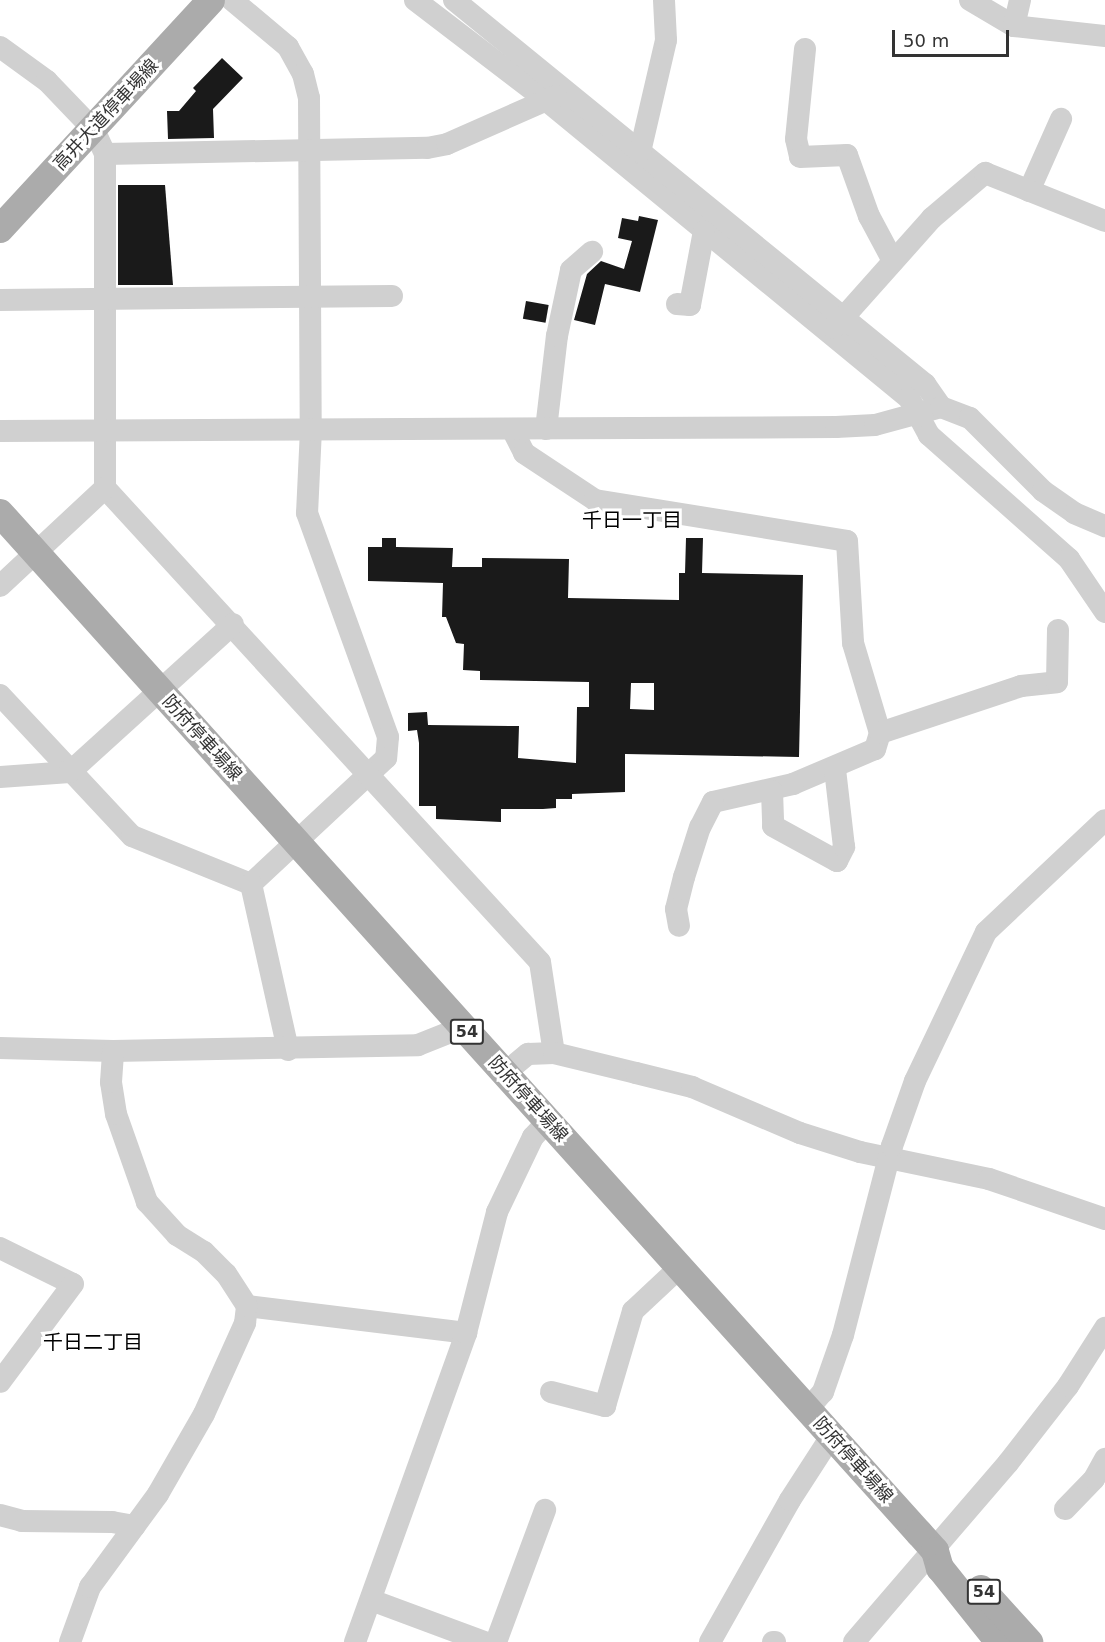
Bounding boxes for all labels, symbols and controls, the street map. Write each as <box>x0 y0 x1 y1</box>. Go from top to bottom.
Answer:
scale bar <box>895 18 1012 56</box>
text: 50 m <box>903 30 949 51</box>
street label: 高井大道停車場線 <box>49 55 163 175</box>
district label: 千日一丁目 <box>582 508 682 532</box>
street label: 防府停車場線 <box>158 691 246 785</box>
road number: 54 <box>449 1019 485 1045</box>
street label: 防府停車場線 <box>484 1052 572 1146</box>
district label: 千日二丁目 <box>43 1330 143 1354</box>
street label: 防府停車場線 <box>809 1413 897 1507</box>
road number: 54 <box>966 1579 1002 1605</box>

